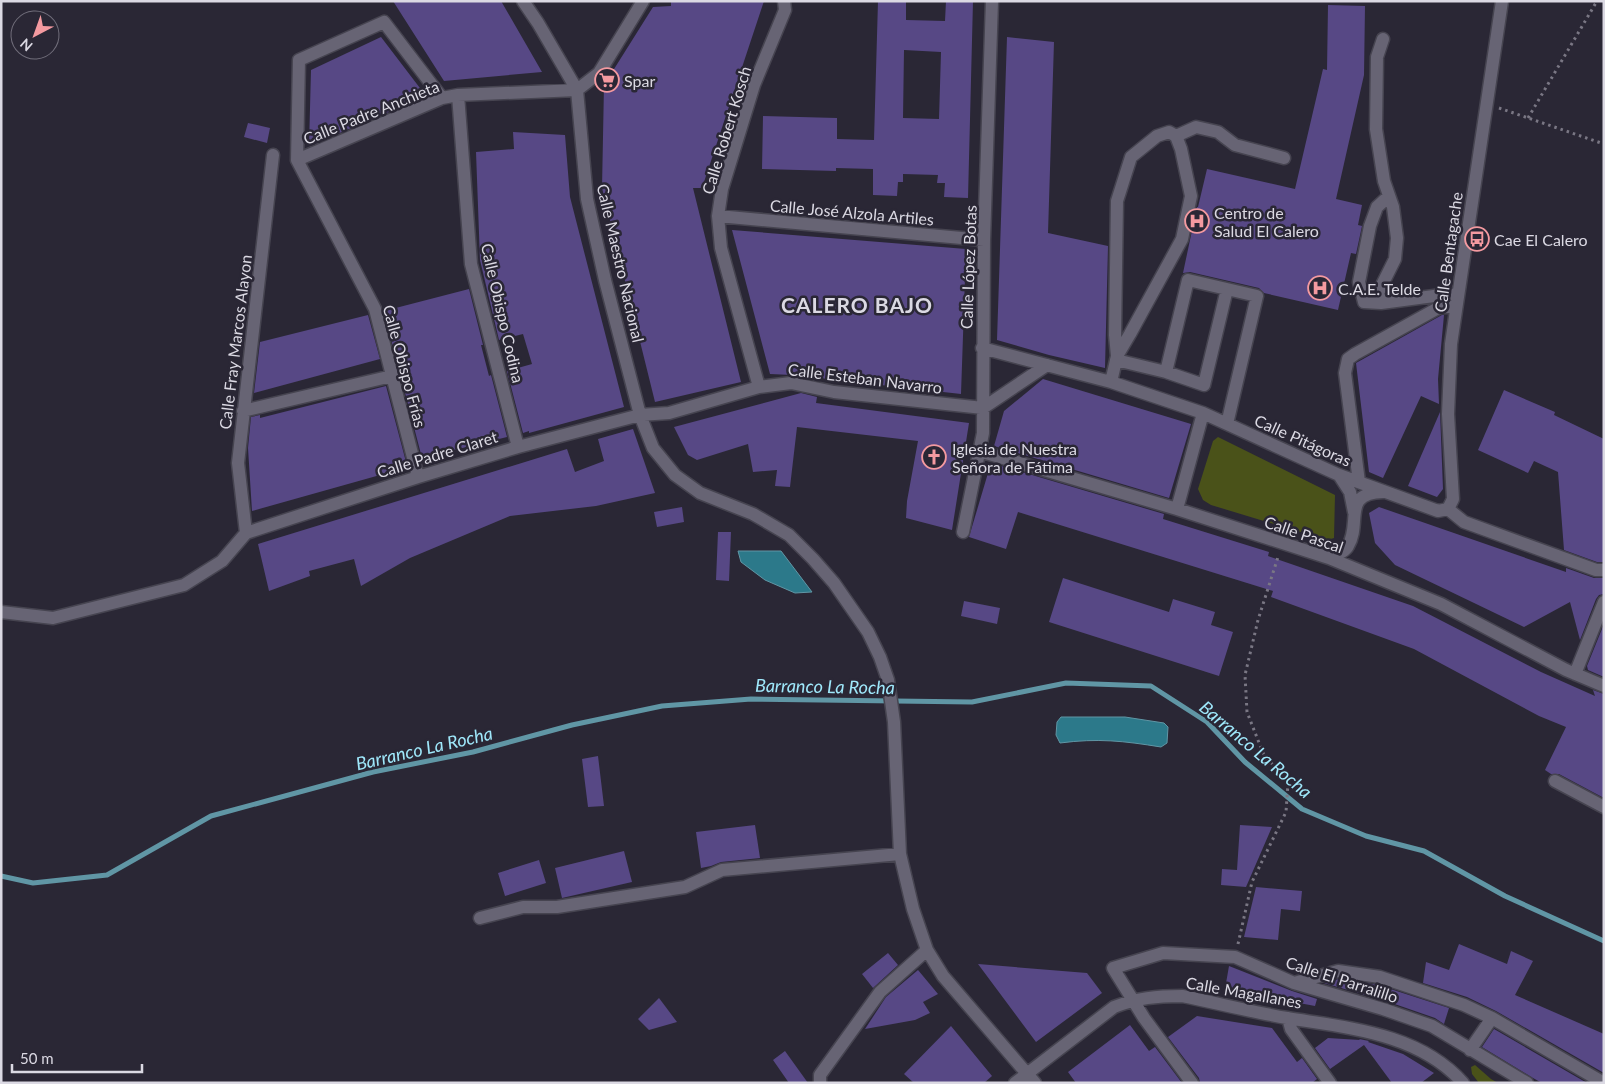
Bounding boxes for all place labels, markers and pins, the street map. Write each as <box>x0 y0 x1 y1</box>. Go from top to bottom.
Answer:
supermarket icon: Spar <box>594 67 620 93</box>
place label: Spar <box>624 71 655 90</box>
place label: Centro de Salud El Calero <box>1214 203 1319 240</box>
hospital icon: Centro de Salud El Calero <box>1184 208 1210 234</box>
bus stop icon: Cae El Calero <box>1464 226 1490 252</box>
place label: Cae El Calero <box>1494 230 1588 249</box>
hospital icon: C.A.E. Telde <box>1307 275 1333 301</box>
place label: C.A.E. Telde <box>1338 279 1421 298</box>
place label: Iglesia de Nuestra Señora de Fátima <box>952 439 1077 476</box>
church icon: Iglesia de Nuestra Señora de Fátima <box>921 444 947 470</box>

